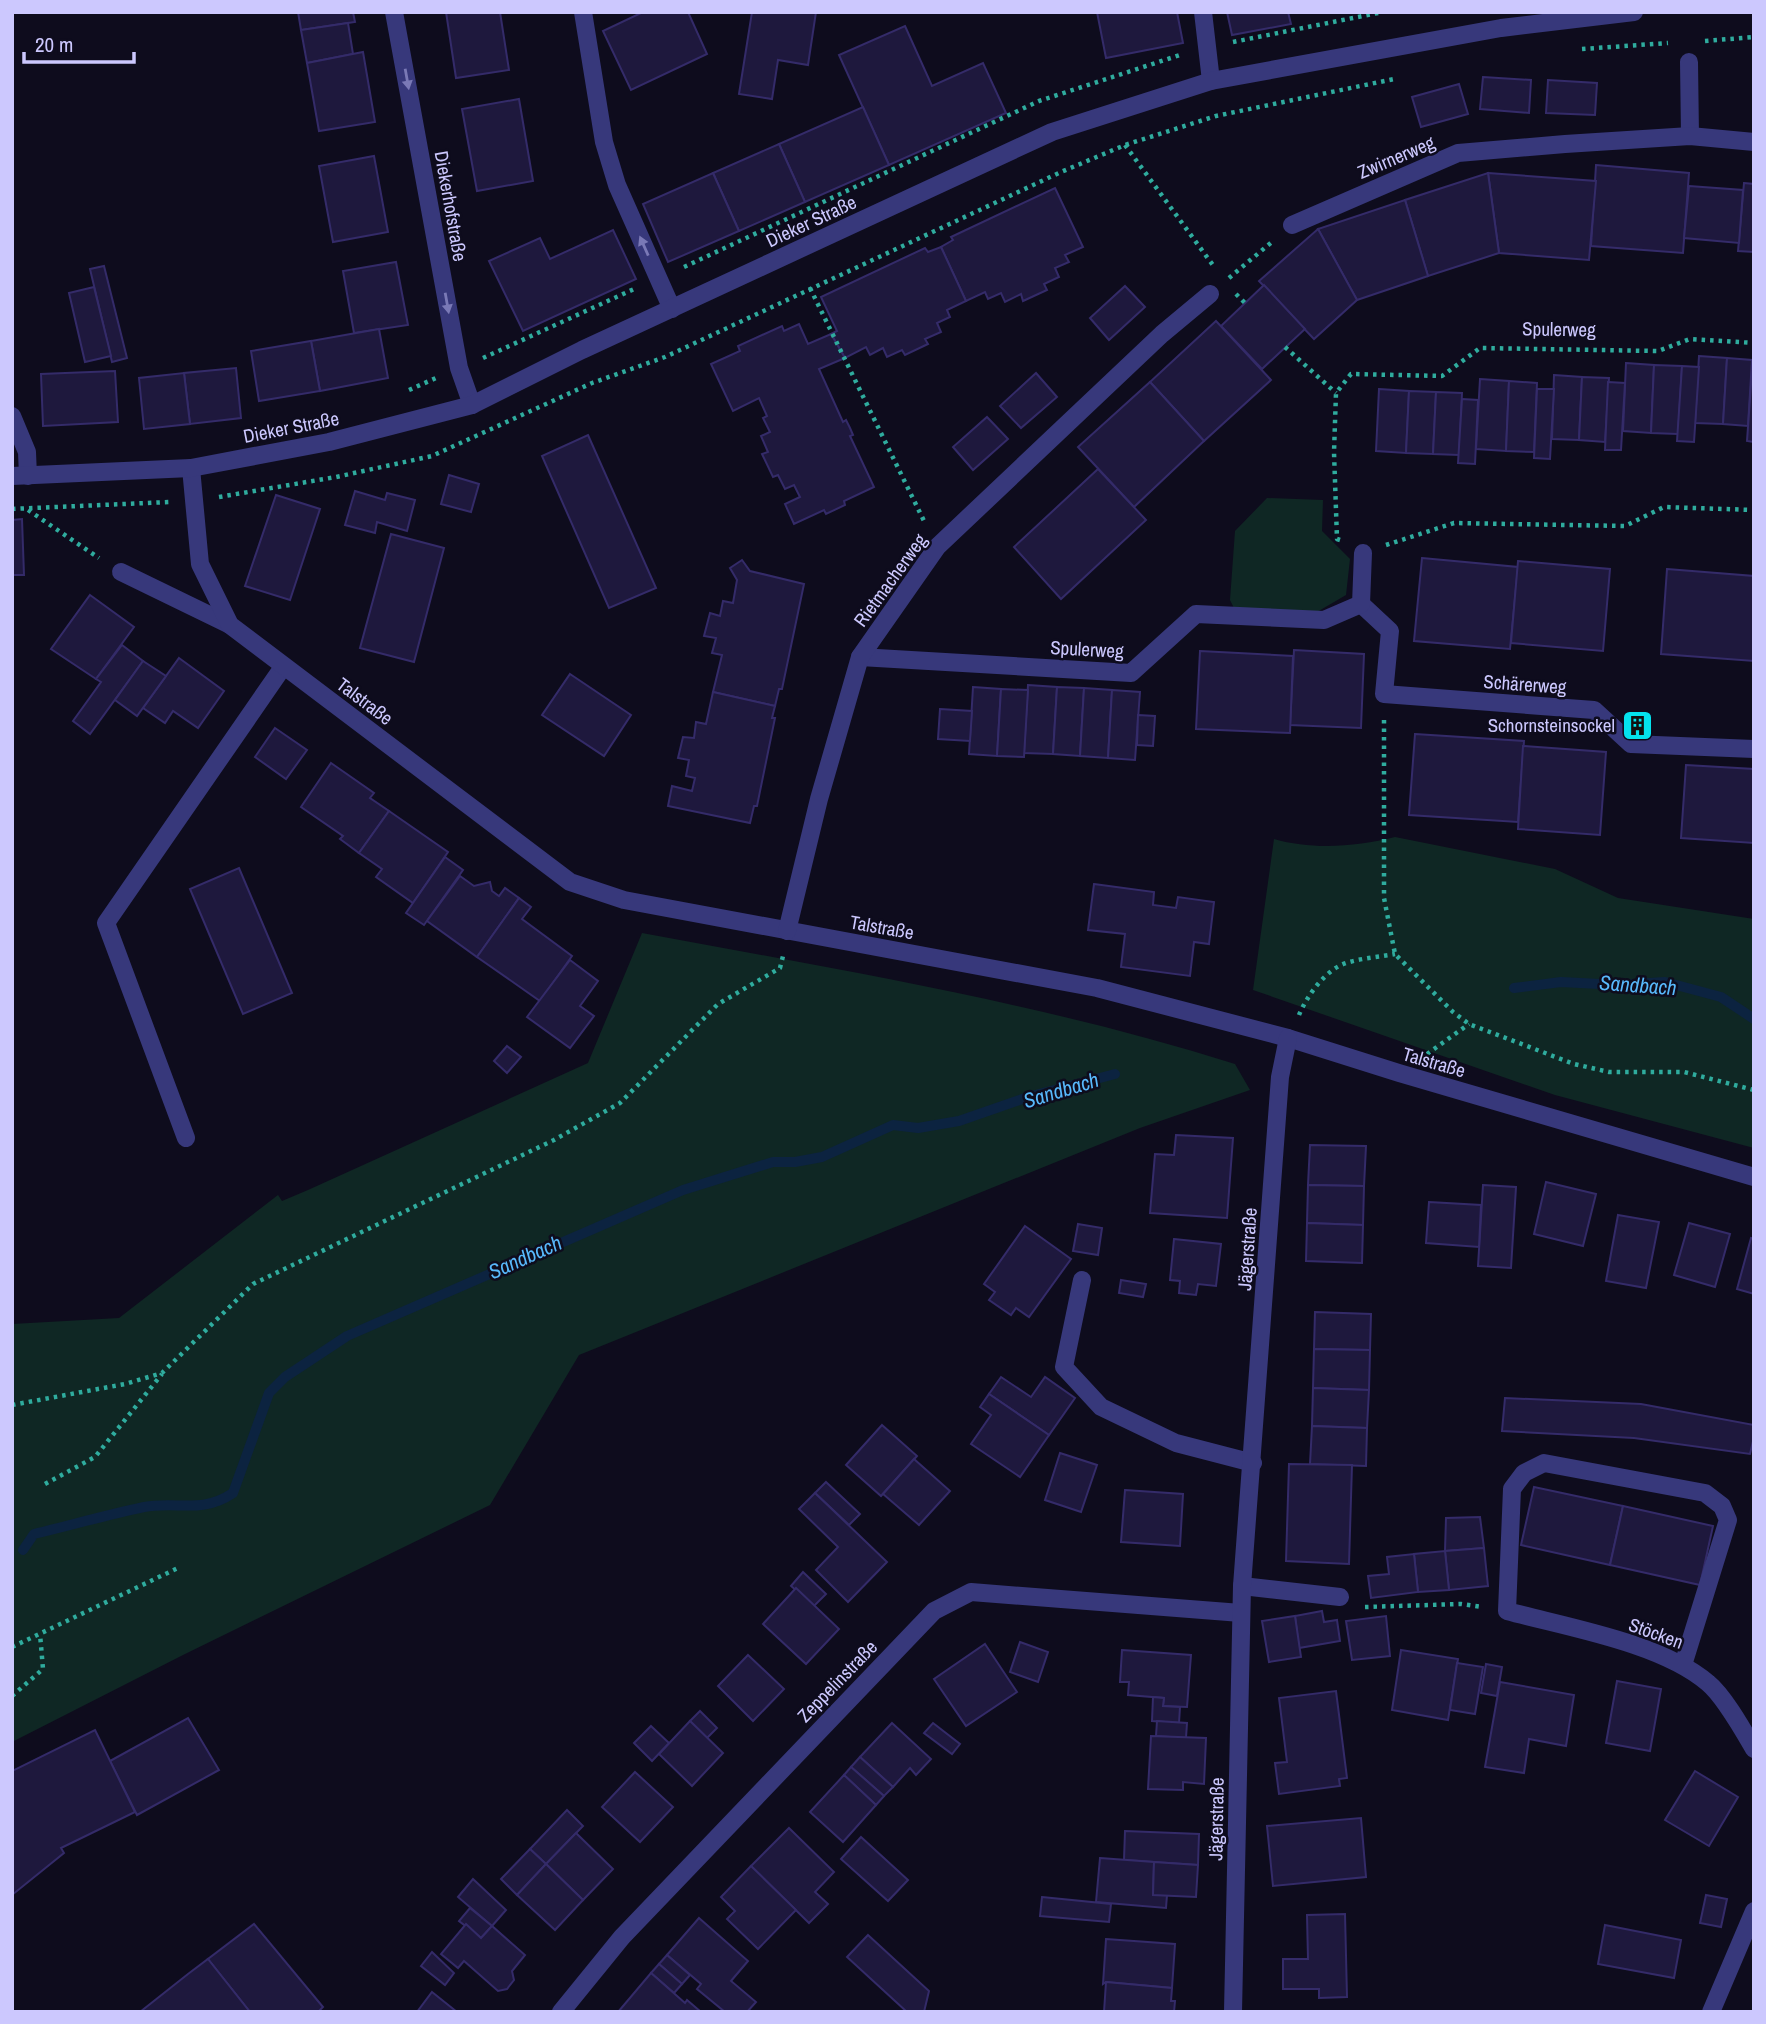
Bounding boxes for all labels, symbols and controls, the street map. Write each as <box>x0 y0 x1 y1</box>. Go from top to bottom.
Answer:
scale bar <box>24 21 135 65</box>
text: 20 m <box>35 30 73 59</box>
one-way arrow <box>401 68 412 90</box>
street label: Zwirnerweg <box>1353 129 1439 185</box>
street label: Diekerhofstraße <box>428 149 474 263</box>
street label: Dieker Straße <box>762 189 860 253</box>
one-way arrow <box>638 236 649 257</box>
one-way arrow <box>442 292 453 314</box>
street label: Spulerweg <box>1522 315 1596 343</box>
street label: Dieker Straße <box>241 405 341 449</box>
street label: Rietmacherweg <box>847 528 933 632</box>
street label: Spulerweg <box>1050 634 1125 664</box>
street label: Schärerweg <box>1483 668 1568 700</box>
street label: Talstraße <box>331 671 399 731</box>
building icon: Schornsteinsockel <box>1621 708 1655 742</box>
place label: Schornsteinsockel <box>1488 712 1615 738</box>
street label: Talstraße <box>848 909 916 945</box>
water label: Sandbach <box>1598 968 1678 1002</box>
street label: Talstraße <box>1399 1041 1469 1083</box>
water label: Sandbach <box>1020 1065 1102 1115</box>
street label: Jägerstraße <box>1231 1207 1263 1291</box>
water label: Sandbach <box>484 1228 566 1286</box>
street label: Stöcken <box>1625 1611 1687 1655</box>
street label: Zeppelinstraße <box>791 1634 883 1728</box>
street label: Jägerstraße <box>1202 1777 1230 1861</box>

